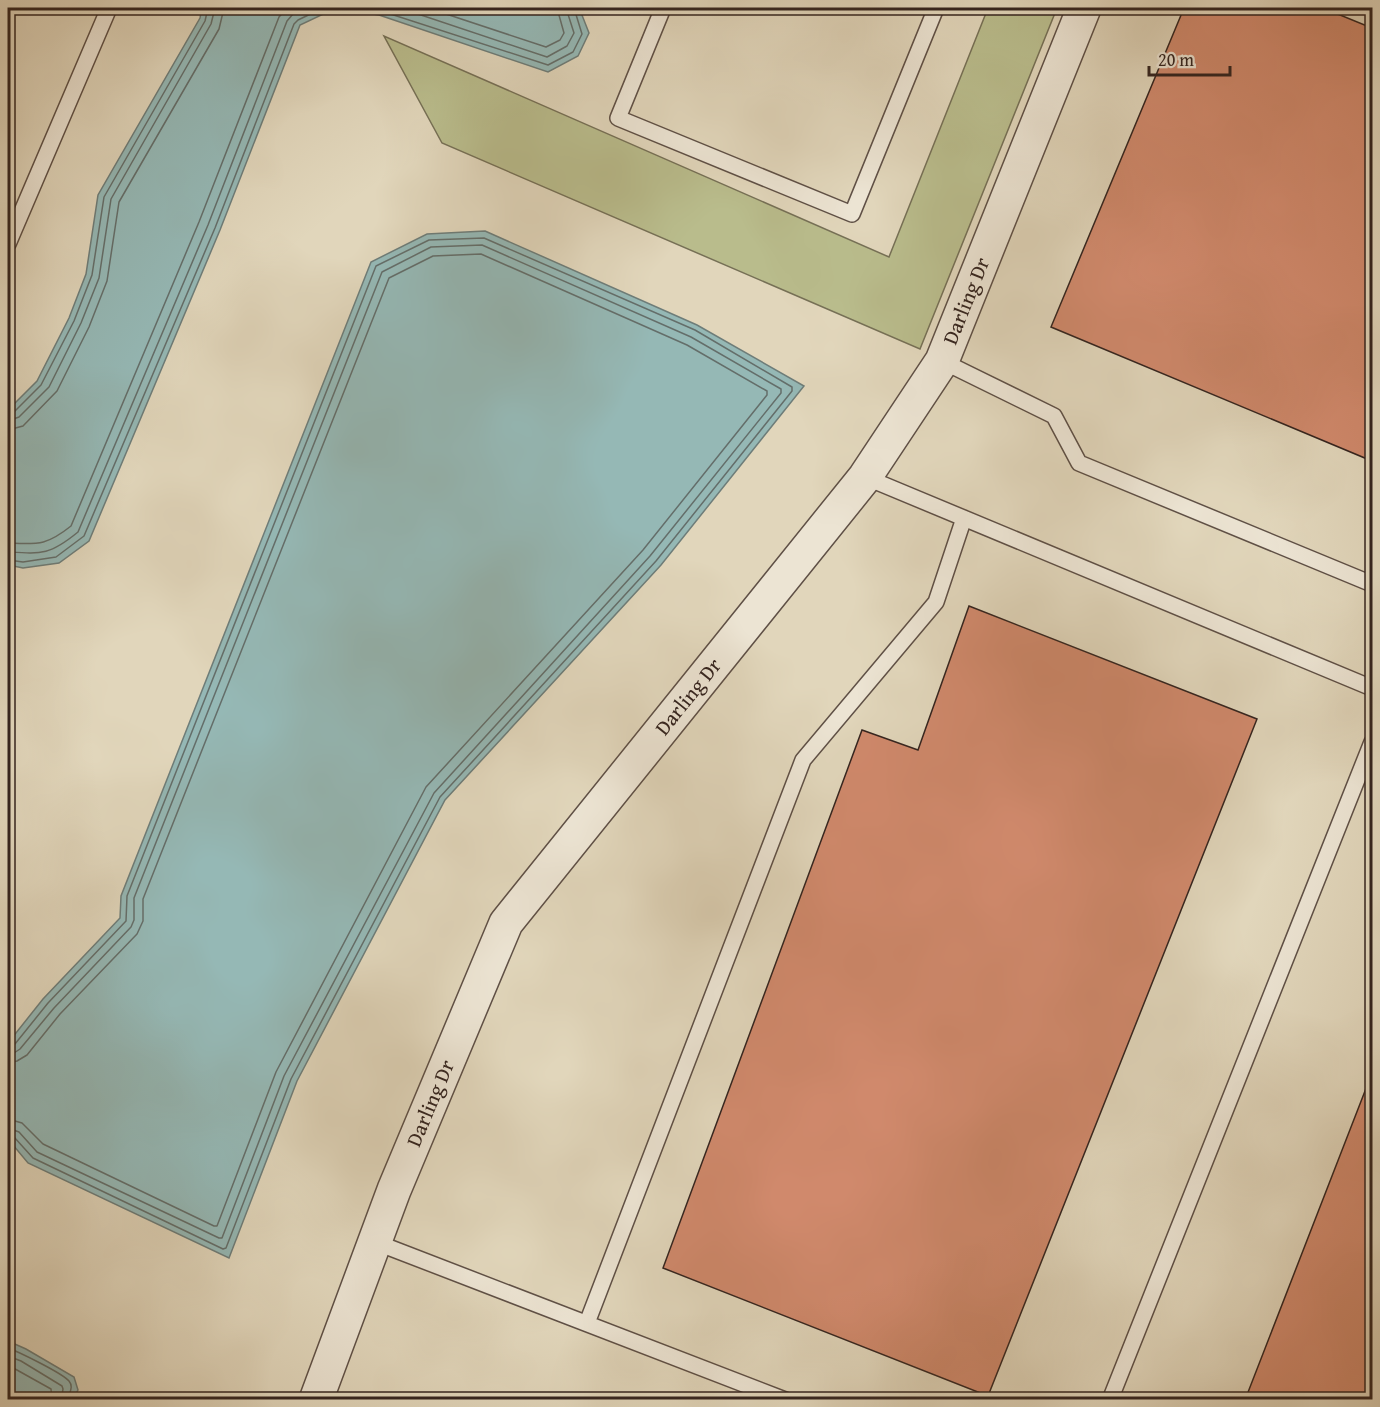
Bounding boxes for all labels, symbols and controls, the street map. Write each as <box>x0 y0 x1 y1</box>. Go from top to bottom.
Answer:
scale bar <box>1149 39 1230 77</box>
text: 20 m <box>1158 46 1194 73</box>
street label: Darling Dr <box>934 252 997 349</box>
street label: Darling Dr <box>647 651 729 742</box>
street label: Darling Dr <box>398 1055 462 1151</box>

